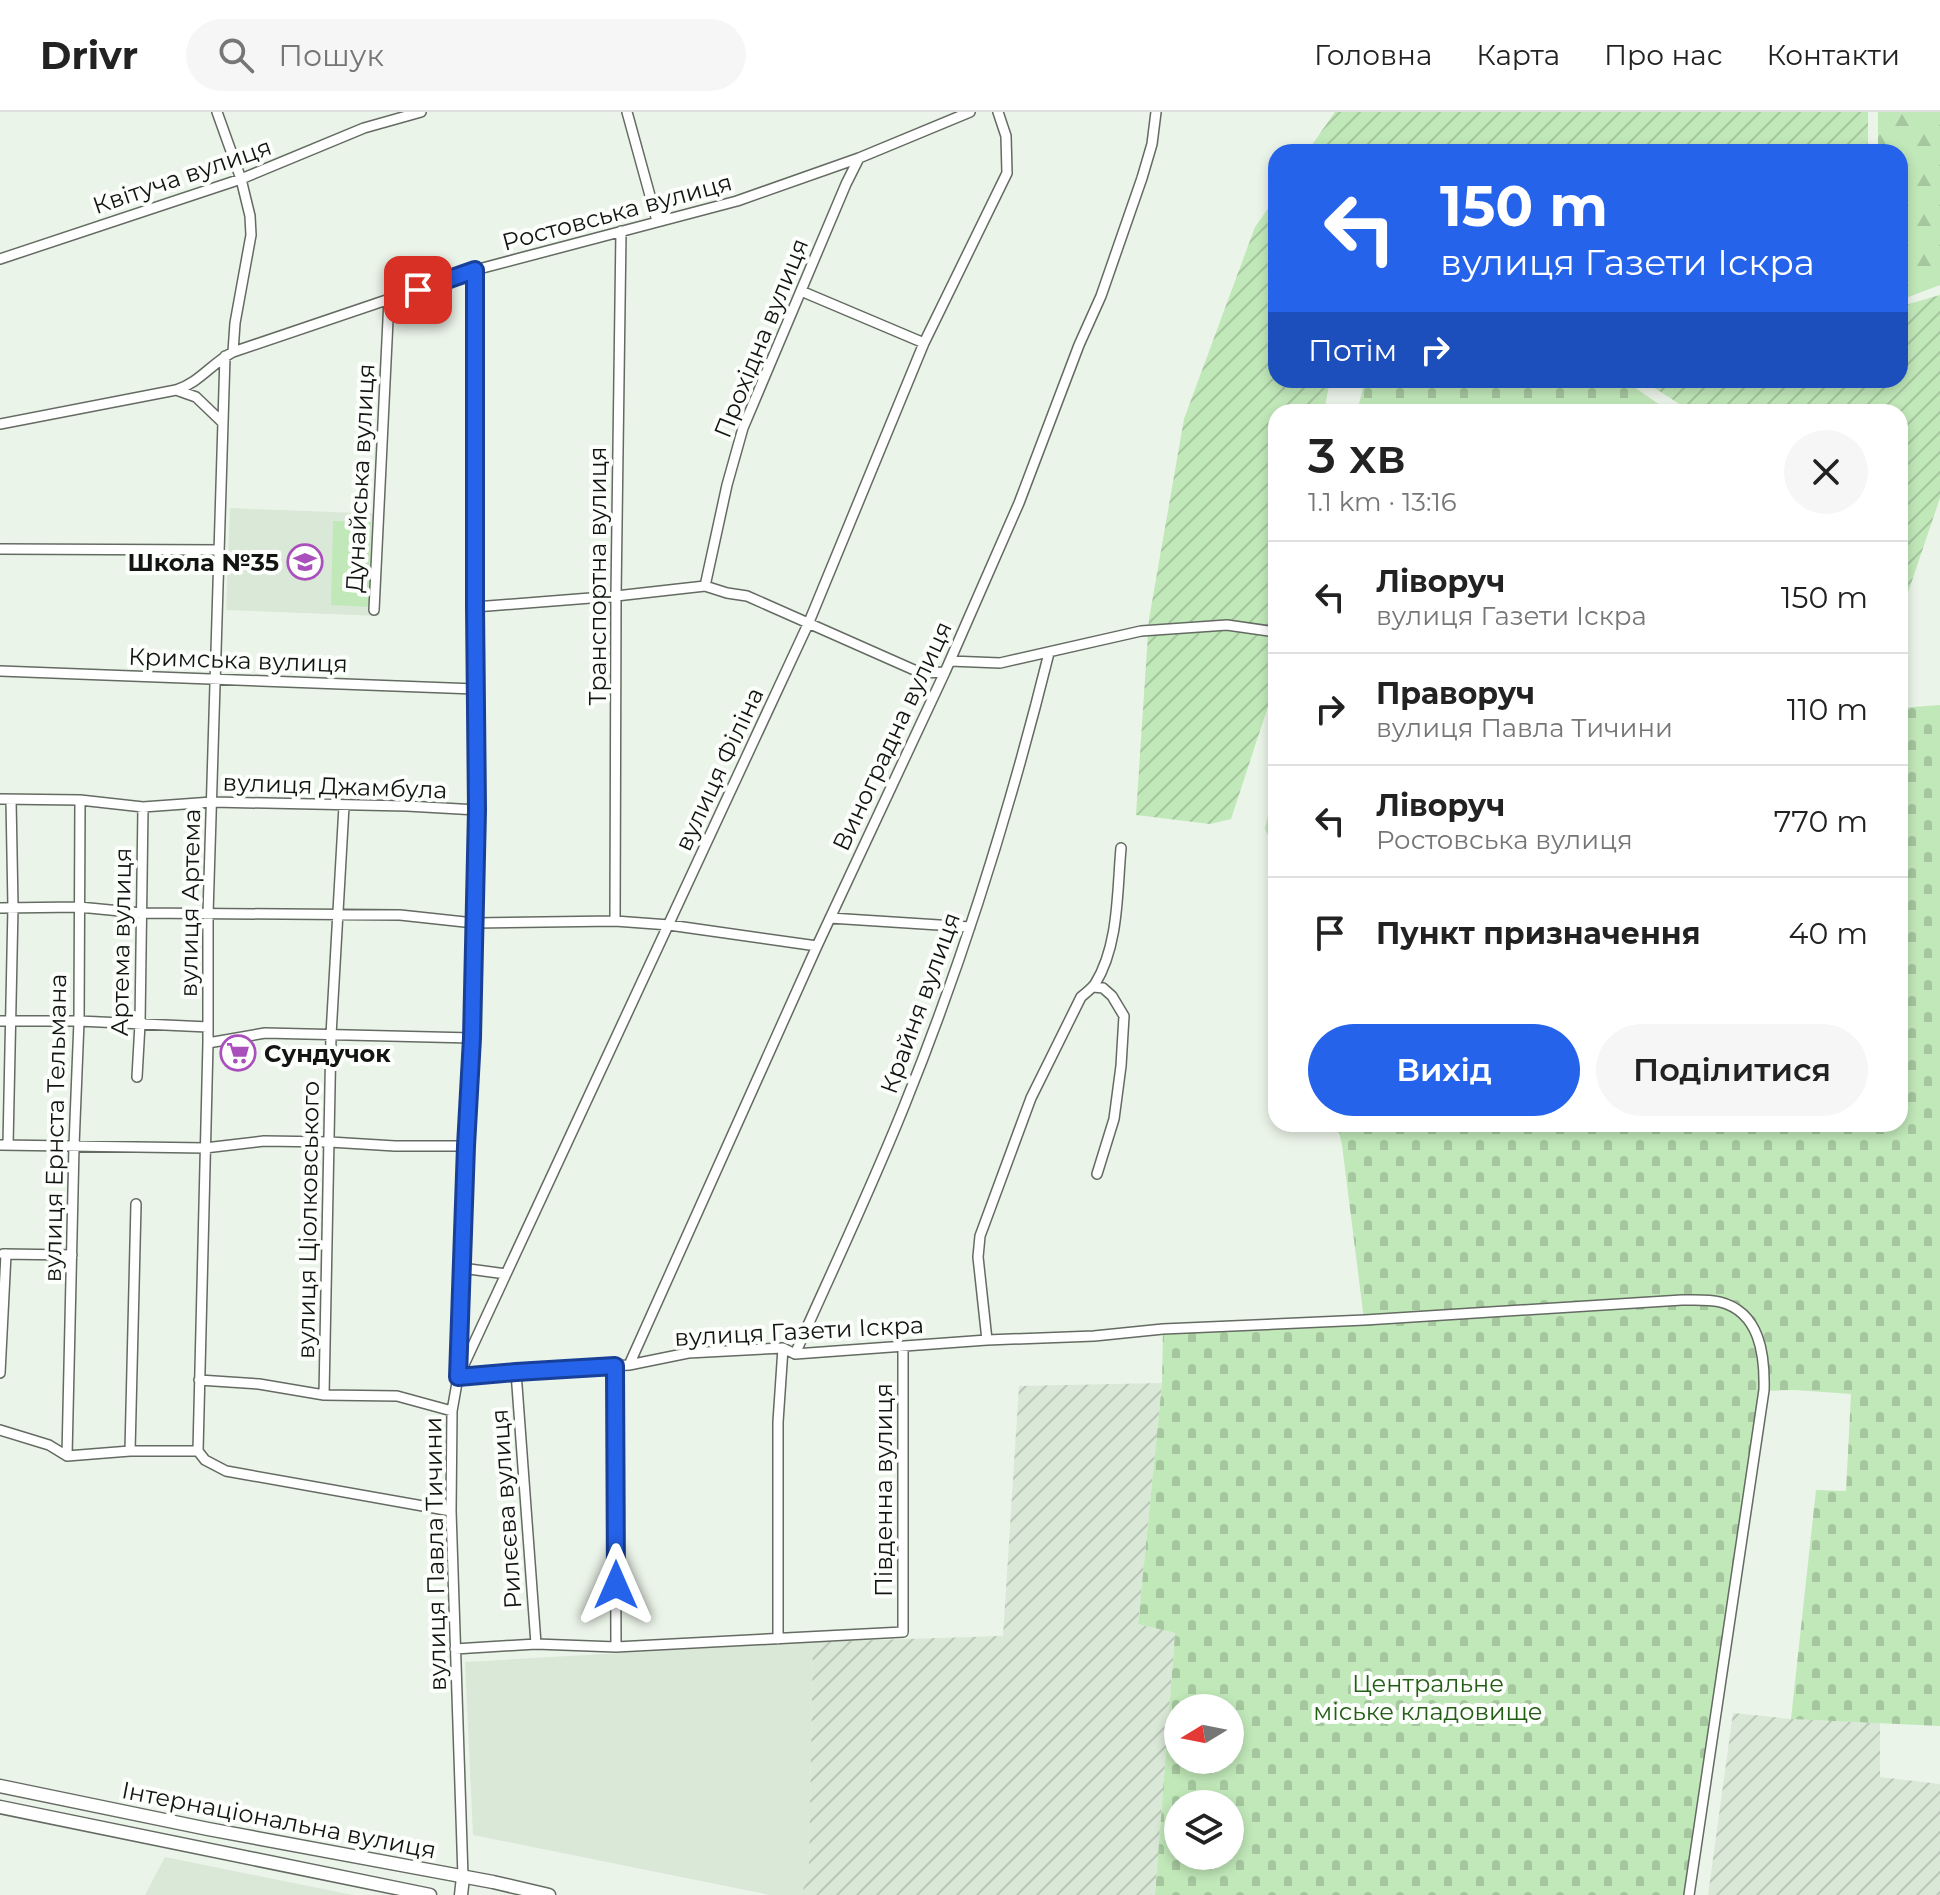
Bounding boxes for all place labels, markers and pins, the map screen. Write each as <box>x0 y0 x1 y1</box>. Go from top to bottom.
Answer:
pin <box>384 256 452 324</box>
school or university icon: Школа №35 <box>286 543 324 581</box>
place label: Школа №35 <box>127 548 279 577</box>
supermarket icon: Сундучок <box>219 1034 257 1072</box>
place label: Сундучок <box>264 1039 391 1068</box>

